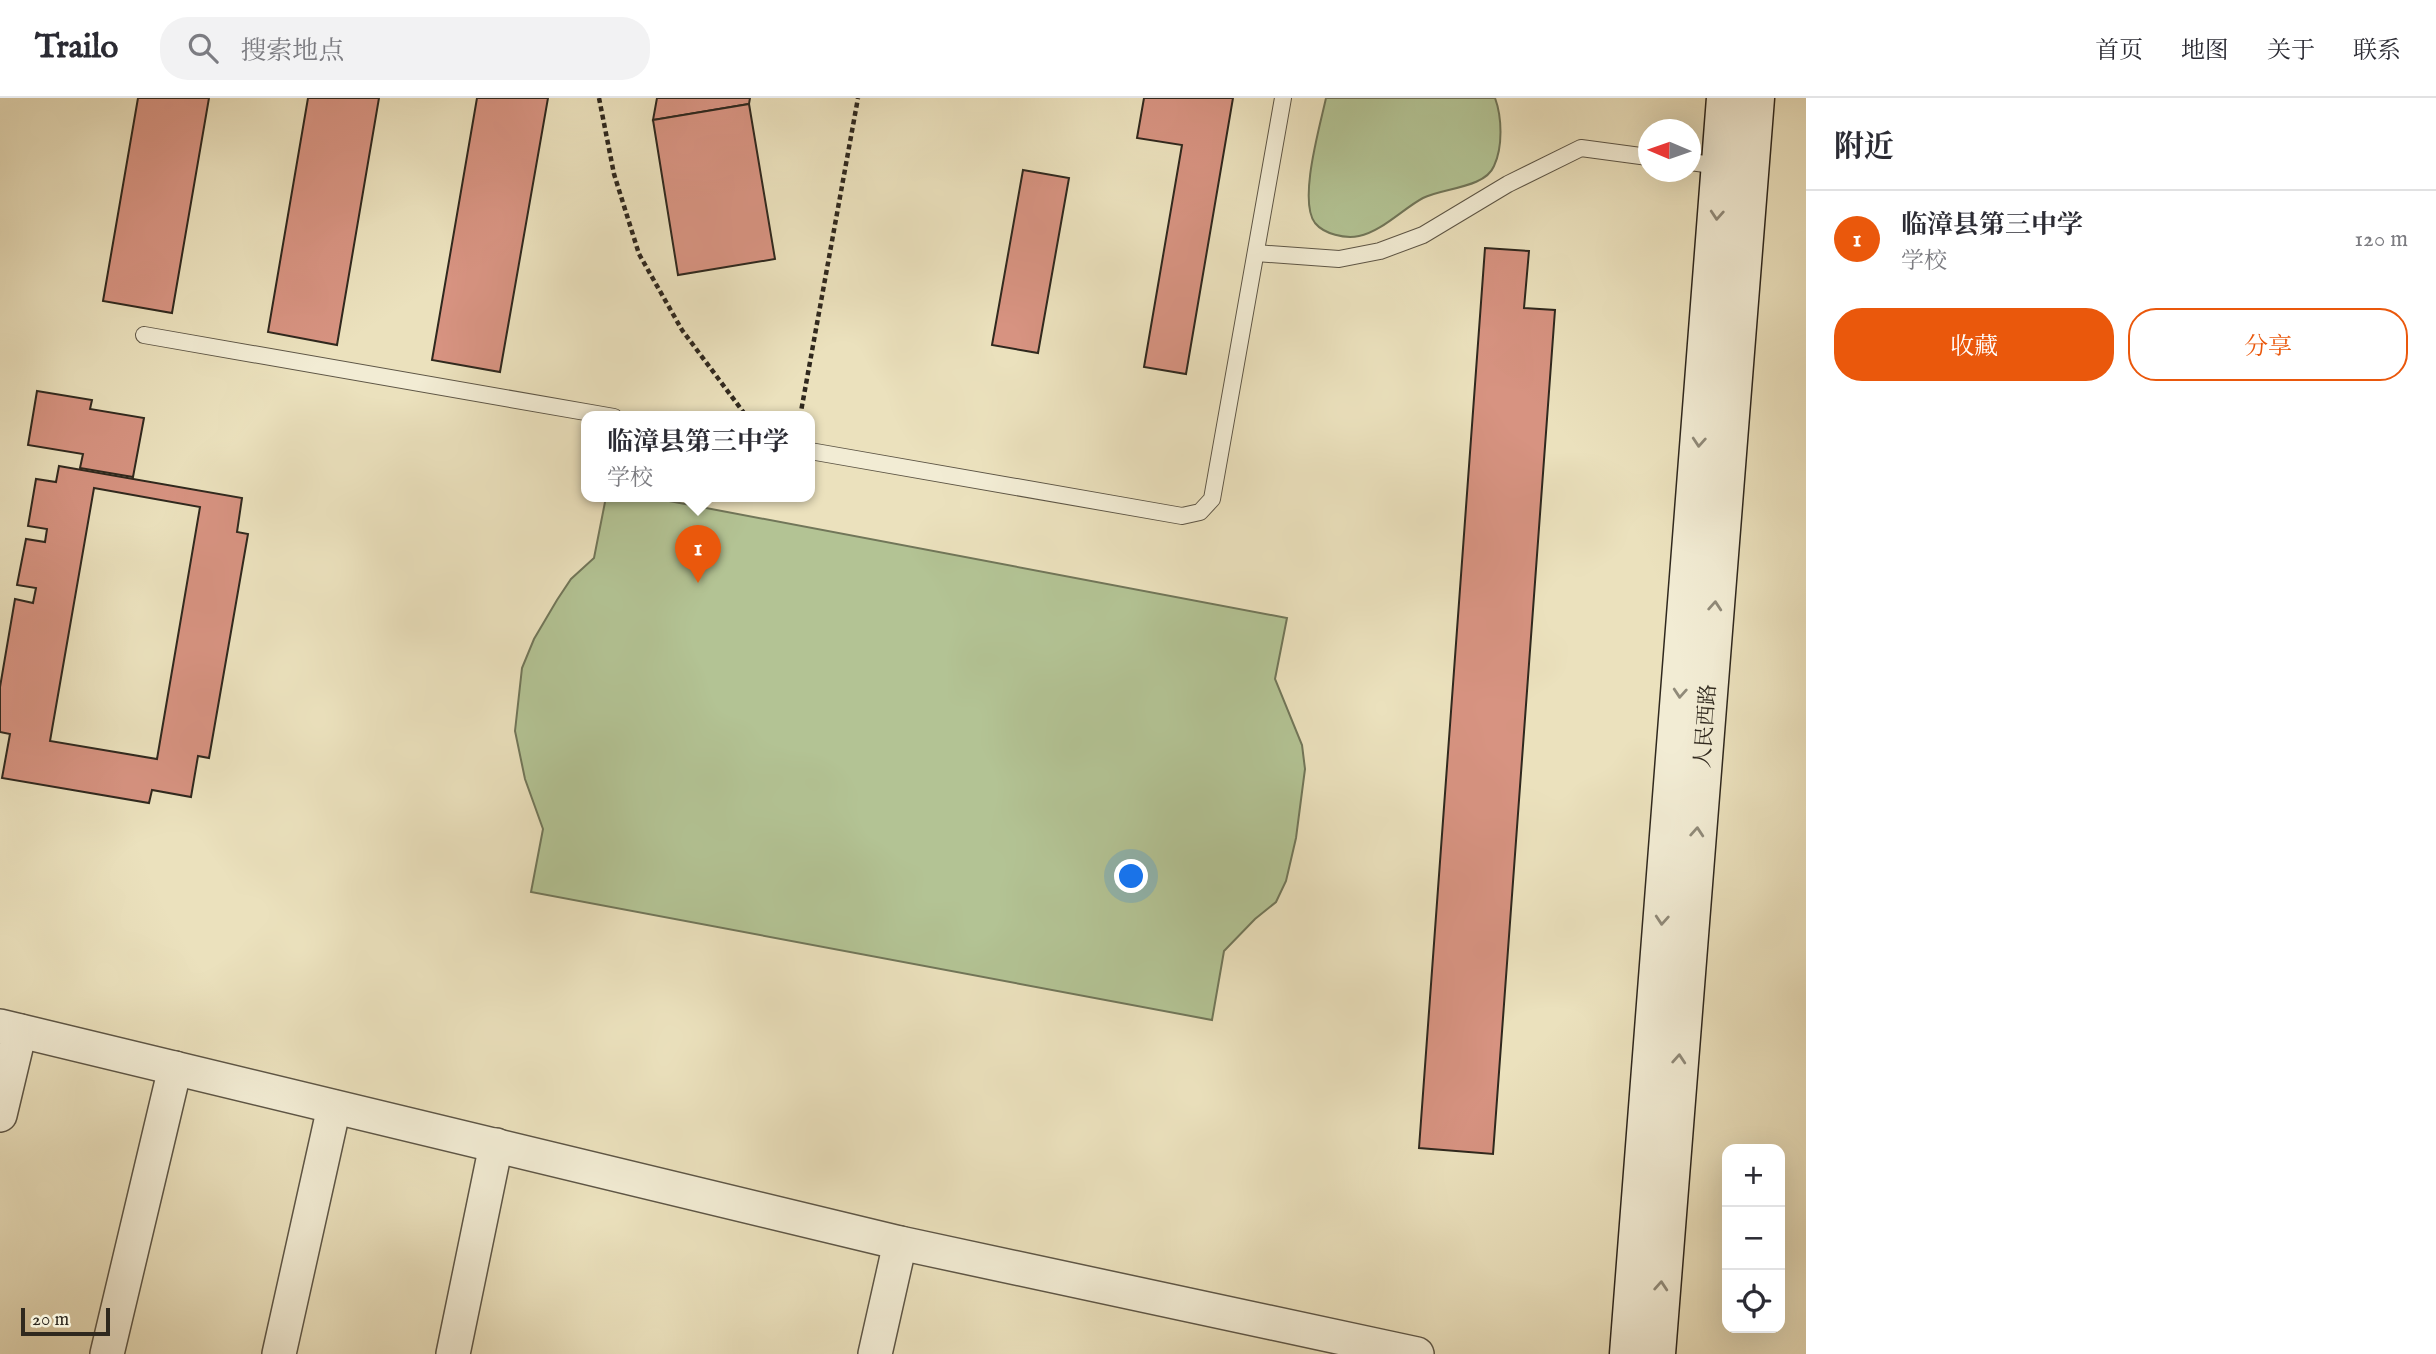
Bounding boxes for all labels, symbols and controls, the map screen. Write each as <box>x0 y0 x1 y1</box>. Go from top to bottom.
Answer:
search box <box>160 17 650 80</box>
text: Trailo <box>35 27 118 69</box>
icon: search <box>184 29 222 67</box>
text: 搜索地点 <box>240 35 344 68</box>
text: 首页 <box>2095 36 2143 67</box>
text: 地图 <box>2181 36 2229 67</box>
text: 关于 <box>2267 36 2315 67</box>
text: 联系 <box>2353 36 2401 67</box>
north arrow <box>1638 119 1701 182</box>
text: 附近 <box>1834 129 1894 167</box>
text: 临漳县第三中学 <box>1901 209 2083 242</box>
one-way arrow <box>1710 210 1725 221</box>
text: 1 <box>1853 225 1861 254</box>
text: 120 m <box>2355 225 2408 254</box>
text: 学校 <box>1901 247 1947 276</box>
button: 收藏 <box>1834 308 2114 381</box>
button: 分享 <box>2128 308 2408 381</box>
popup <box>581 411 815 502</box>
text: 临漳县第三中学 <box>607 426 789 459</box>
one-way arrow <box>1692 437 1707 448</box>
text: 学校 <box>607 464 653 493</box>
pin: 1 <box>675 525 721 583</box>
one-way arrow <box>1707 600 1722 611</box>
street label: 人民西路 <box>1690 683 1723 769</box>
one-way arrow <box>1673 688 1688 699</box>
one-way arrow <box>1689 827 1704 838</box>
your location <box>1114 859 1148 893</box>
one-way arrow <box>1655 915 1670 926</box>
one-way arrow <box>1671 1053 1686 1064</box>
map controls <box>1722 1144 1785 1333</box>
button: + <box>1722 1144 1785 1207</box>
button: − <box>1722 1207 1785 1270</box>
button: locate <box>1722 1270 1785 1333</box>
one-way arrow <box>1653 1280 1668 1291</box>
scale bar <box>21 1305 110 1337</box>
text: 20 m <box>32 1308 69 1332</box>

